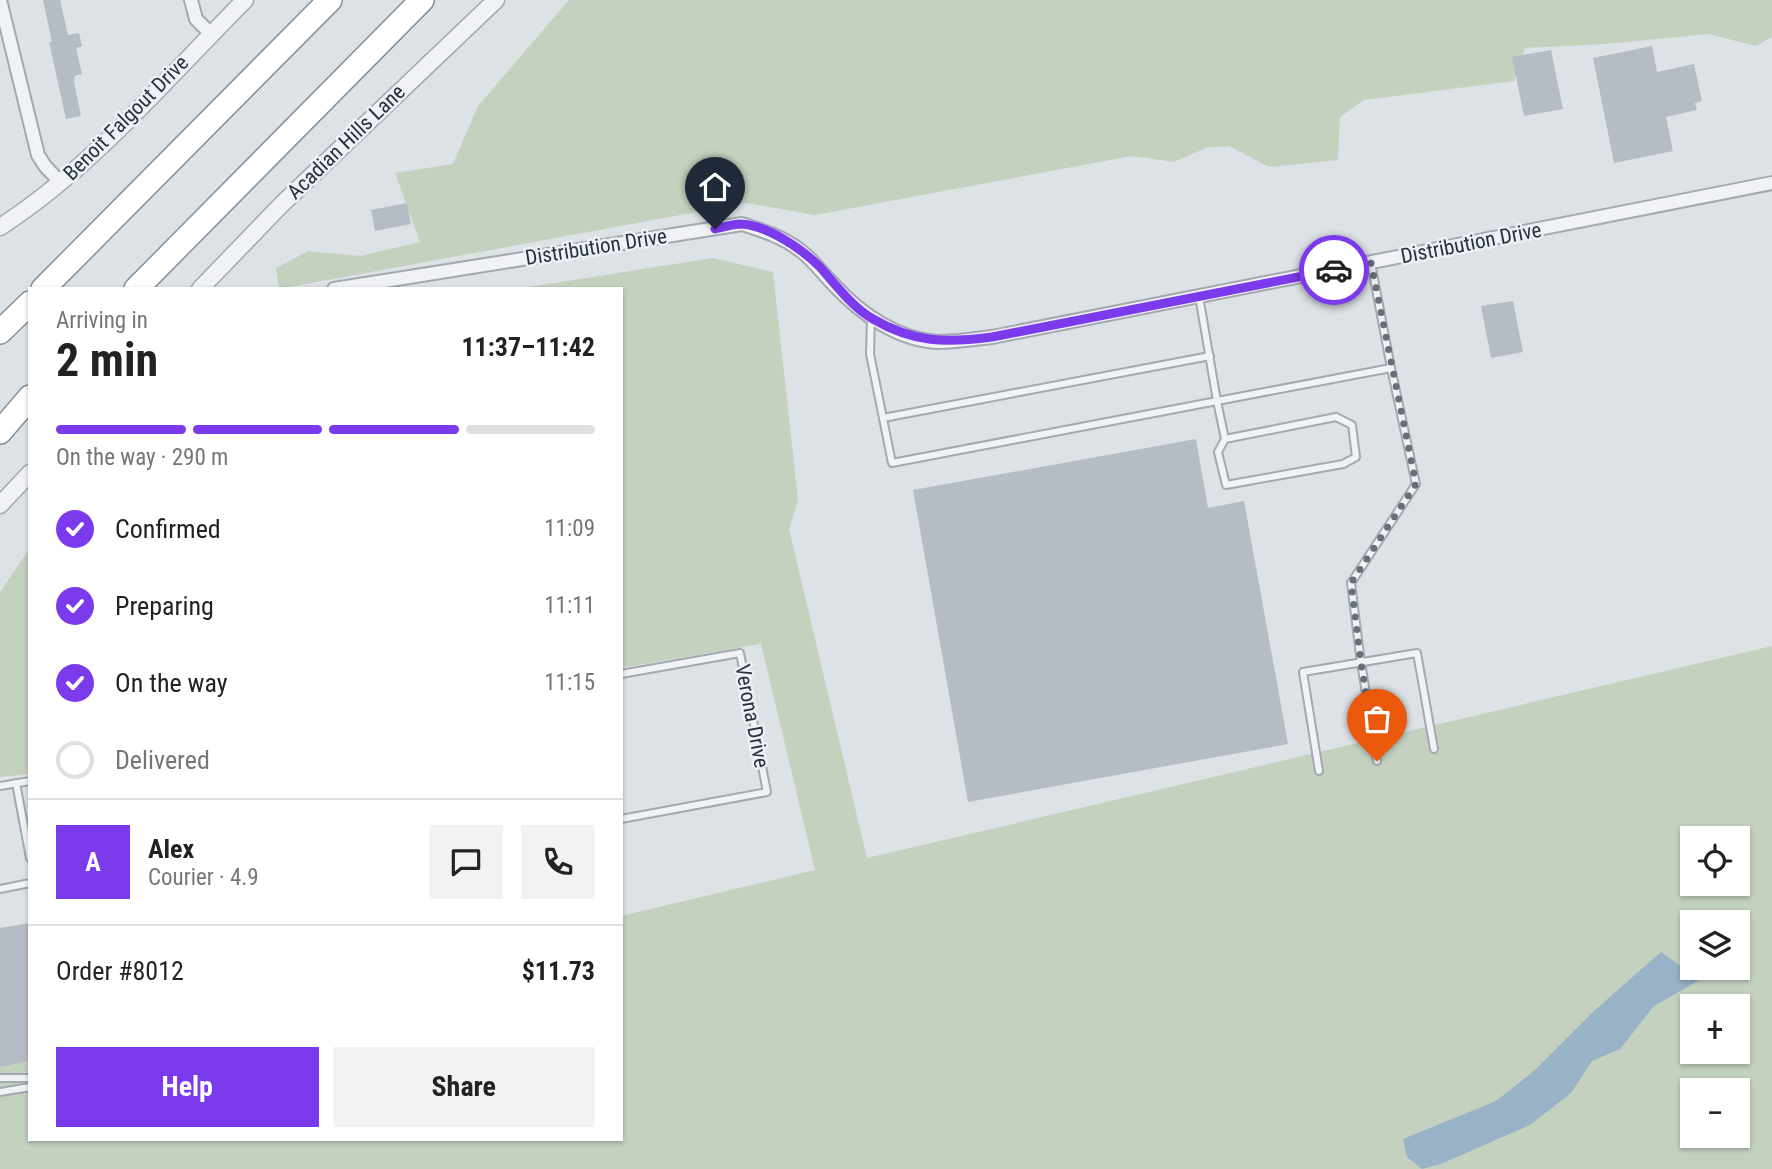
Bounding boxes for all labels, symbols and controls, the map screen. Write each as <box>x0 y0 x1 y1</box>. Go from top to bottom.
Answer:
street label: Benoit Falgout Drive <box>59 51 193 185</box>
street label: Acadian Hills Lane <box>282 80 410 204</box>
pin <box>685 157 745 229</box>
icon: home <box>696 168 734 206</box>
street label: Distribution Drive <box>1399 218 1544 268</box>
street label: Distribution Drive <box>524 224 669 270</box>
courier <box>1299 235 1369 305</box>
icon: car <box>1315 251 1353 289</box>
text: Arriving in <box>56 307 148 334</box>
text: 11:37–11:42 <box>461 332 595 362</box>
text: 2 min <box>56 333 158 387</box>
text: On the way · 290 m <box>56 444 228 471</box>
icon: check <box>56 510 94 548</box>
text: Confirmed <box>115 514 221 544</box>
text: 11:09 <box>544 515 595 542</box>
icon: check <box>56 587 94 625</box>
text: Preparing <box>115 591 214 621</box>
text: 11:11 <box>544 592 595 619</box>
street label: Verona Drive <box>730 662 774 770</box>
icon: check <box>56 664 94 702</box>
text: On the way <box>115 668 228 698</box>
text: 11:15 <box>544 669 595 696</box>
pin <box>1347 689 1407 761</box>
icon: bag <box>1358 700 1396 738</box>
text: Delivered <box>115 745 210 775</box>
button: chat <box>429 825 503 899</box>
button: phone <box>521 825 595 899</box>
map controls <box>1680 826 1750 1148</box>
button: locate <box>1680 826 1750 896</box>
text: Alex <box>148 834 194 864</box>
text: A <box>85 847 101 877</box>
text: Courier · 4.9 <box>148 864 259 891</box>
button: layers <box>1680 910 1750 980</box>
text: Order #8012 <box>56 956 184 986</box>
text: $11.73 <box>522 956 595 986</box>
button: + <box>1680 994 1750 1064</box>
button: Help <box>56 1047 319 1127</box>
button: Share <box>333 1047 595 1127</box>
button: − <box>1680 1078 1750 1148</box>

